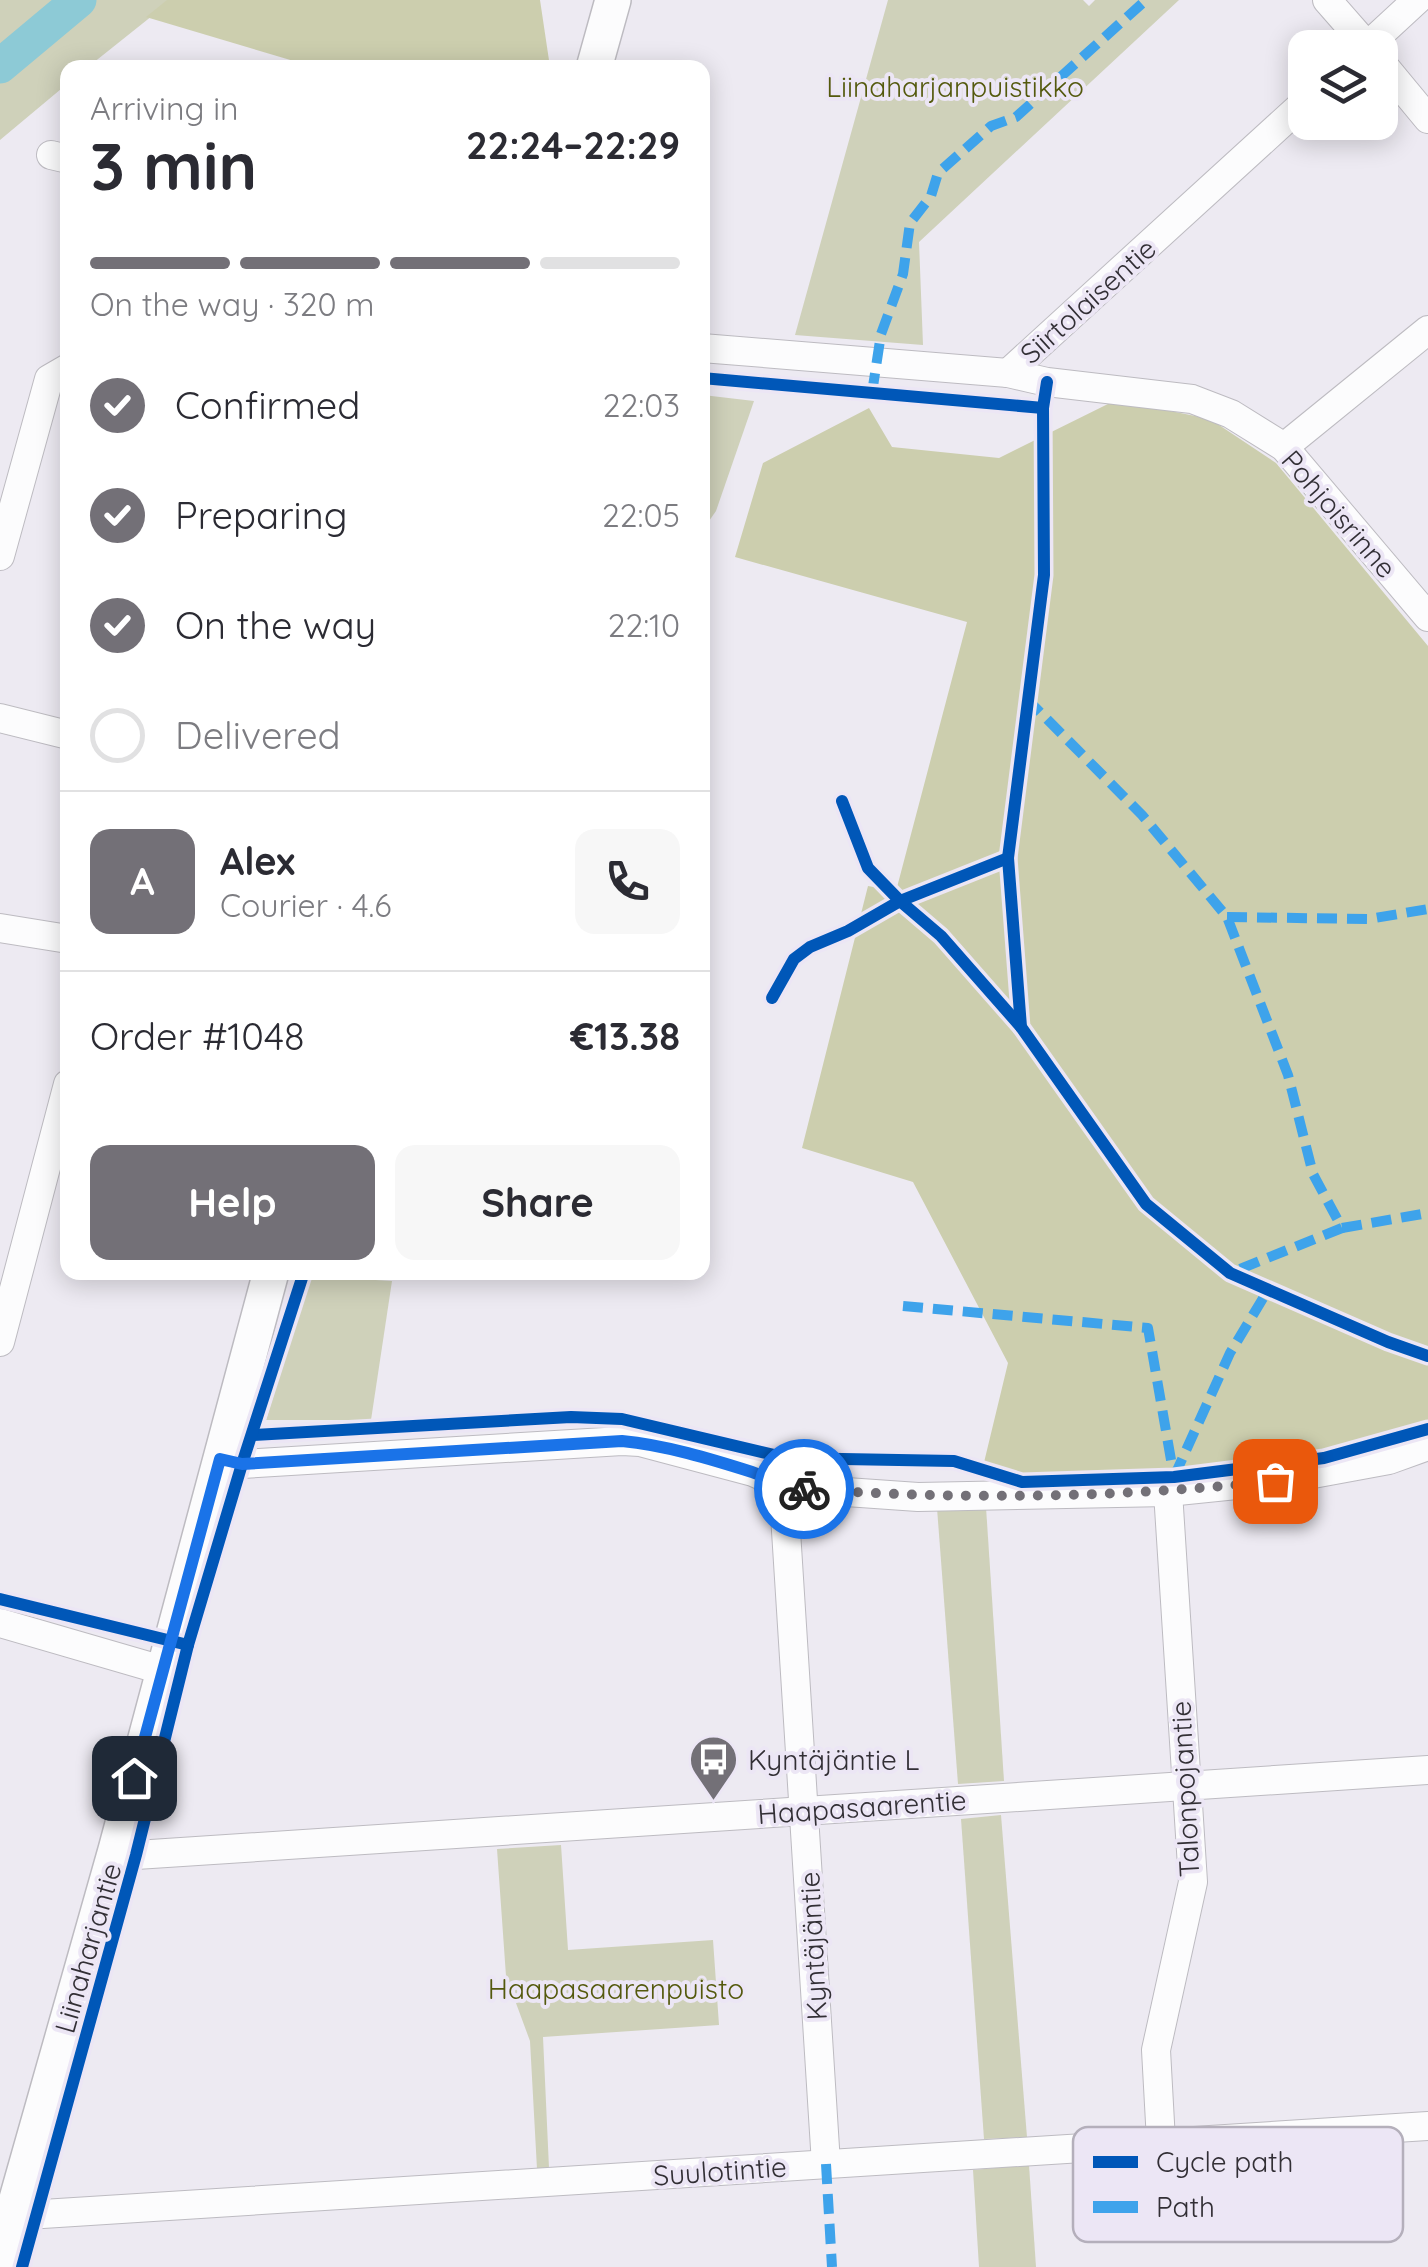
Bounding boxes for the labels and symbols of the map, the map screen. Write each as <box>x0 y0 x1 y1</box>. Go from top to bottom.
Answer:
park label: Liinaharjanpuistikko <box>826 69 1084 104</box>
street label: Siirtolaisentie <box>1013 231 1163 371</box>
street label: Pohjoisrinne <box>1274 443 1404 585</box>
courier <box>754 1439 854 1539</box>
pin <box>1233 1439 1318 1524</box>
street label: Talonpojantie <box>1162 1700 1207 1878</box>
bus stop icon: Kyntäjäntie L <box>687 1734 739 1802</box>
pin <box>92 1736 177 1821</box>
place label: Kyntäjäntie L <box>748 1742 920 1777</box>
street label: Haapasaarentie <box>756 1782 968 1831</box>
street label: Liinaharjantie <box>47 1859 129 2037</box>
street label: Kyntäjäntie <box>791 1871 834 2021</box>
park label: Haapasaarenpuisto <box>488 1971 744 2006</box>
legend <box>1073 2127 1403 2242</box>
text: Cycle path <box>1156 2144 1294 2179</box>
street label: Suulotintie <box>652 2148 788 2193</box>
text: Path <box>1156 2189 1215 2224</box>

